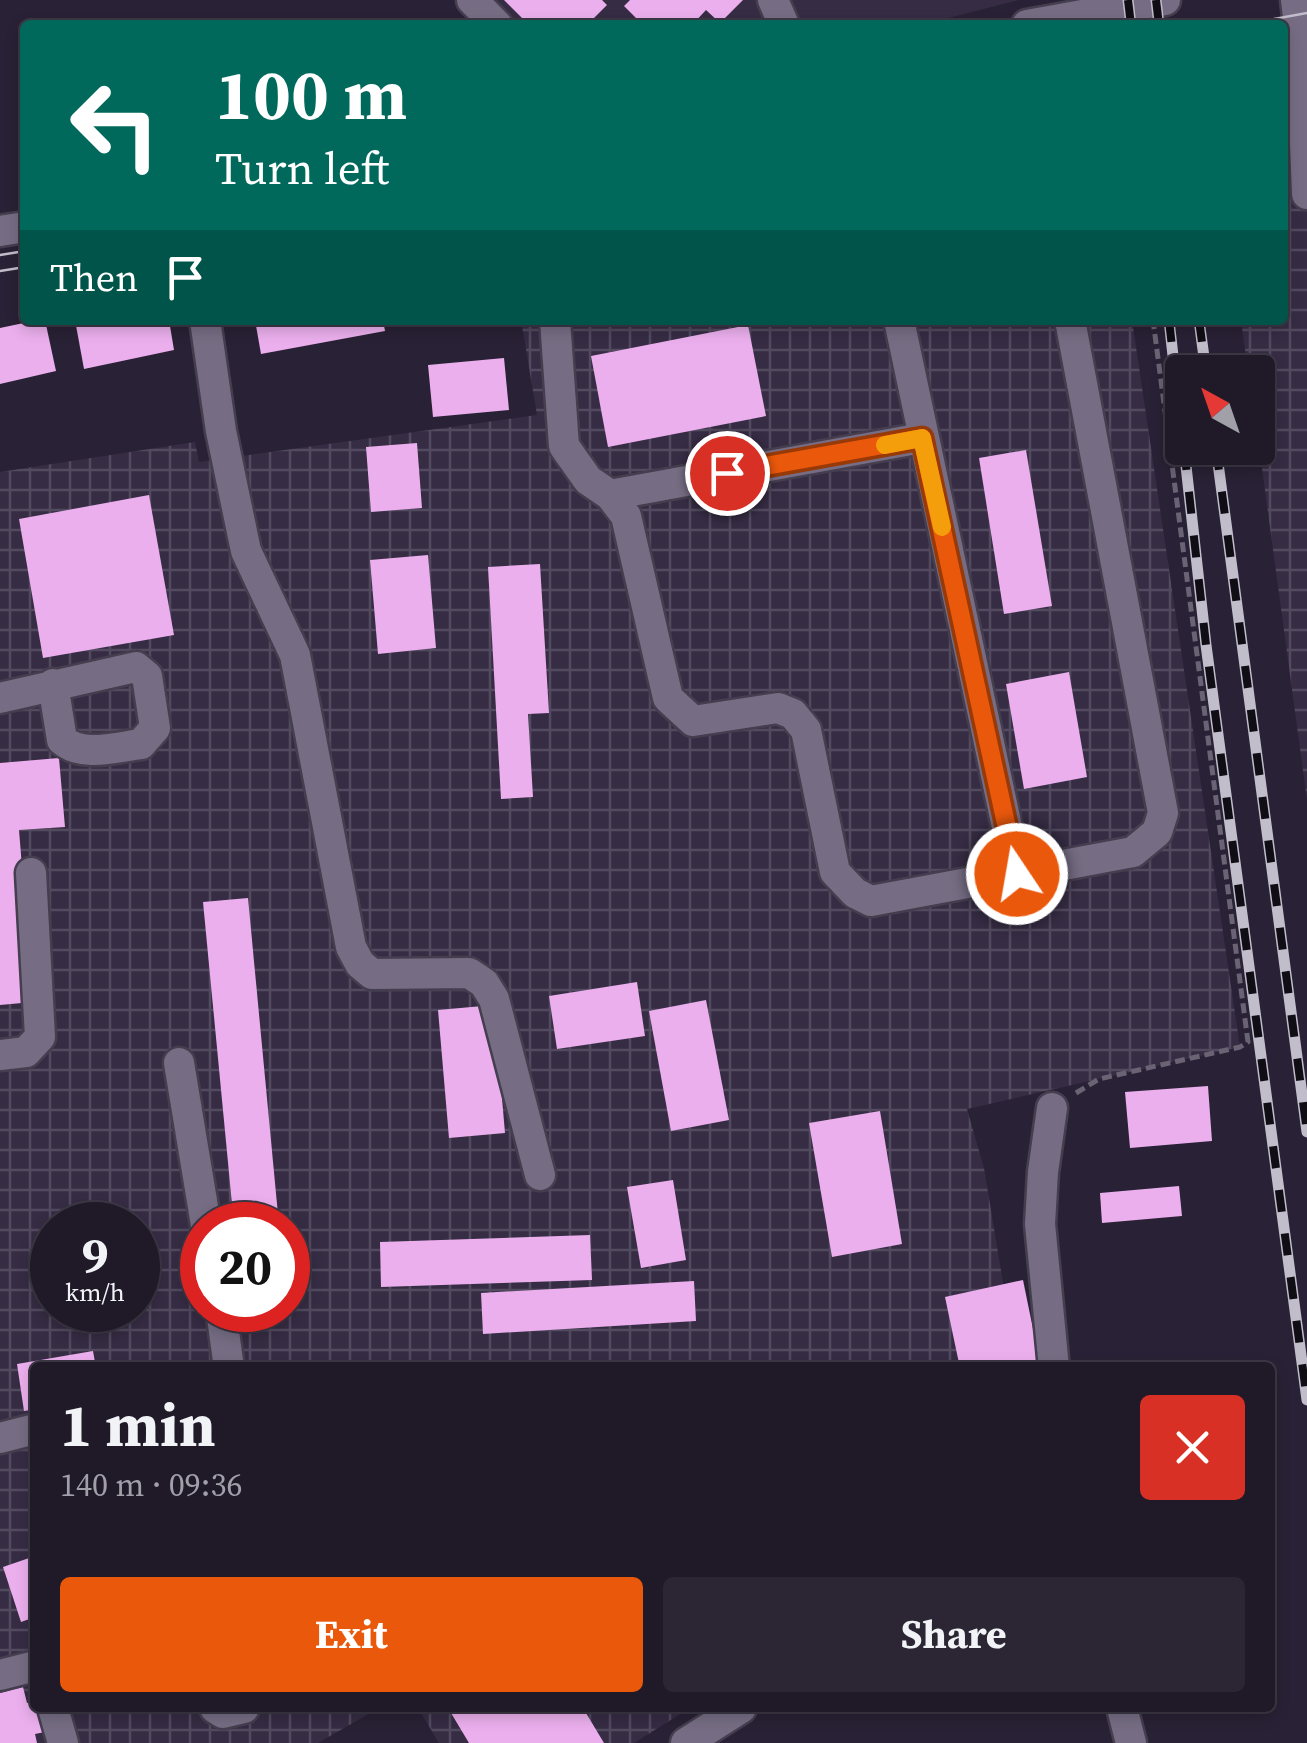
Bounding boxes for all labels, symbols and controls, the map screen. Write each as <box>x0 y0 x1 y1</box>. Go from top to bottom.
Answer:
text: 100 m <box>215 46 407 142</box>
icon: left <box>50 60 180 190</box>
text: Turn left <box>215 137 389 199</box>
icon: arrive <box>158 250 213 305</box>
text: Then <box>50 252 138 304</box>
north arrow <box>1165 355 1275 465</box>
map controls <box>1165 355 1275 465</box>
pin <box>685 431 770 516</box>
icon: arrive <box>700 446 755 501</box>
position arrow <box>965 822 1069 926</box>
speed limit sign: 20 <box>180 1202 310 1332</box>
text: 9 <box>81 1220 109 1289</box>
text: km/h <box>65 1275 125 1309</box>
text: 1 min <box>60 1384 216 1466</box>
button: close <box>1140 1395 1245 1500</box>
text: 140 m · 09:36 <box>60 1463 242 1507</box>
button: Exit <box>60 1577 643 1692</box>
button: Share <box>663 1577 1245 1692</box>

